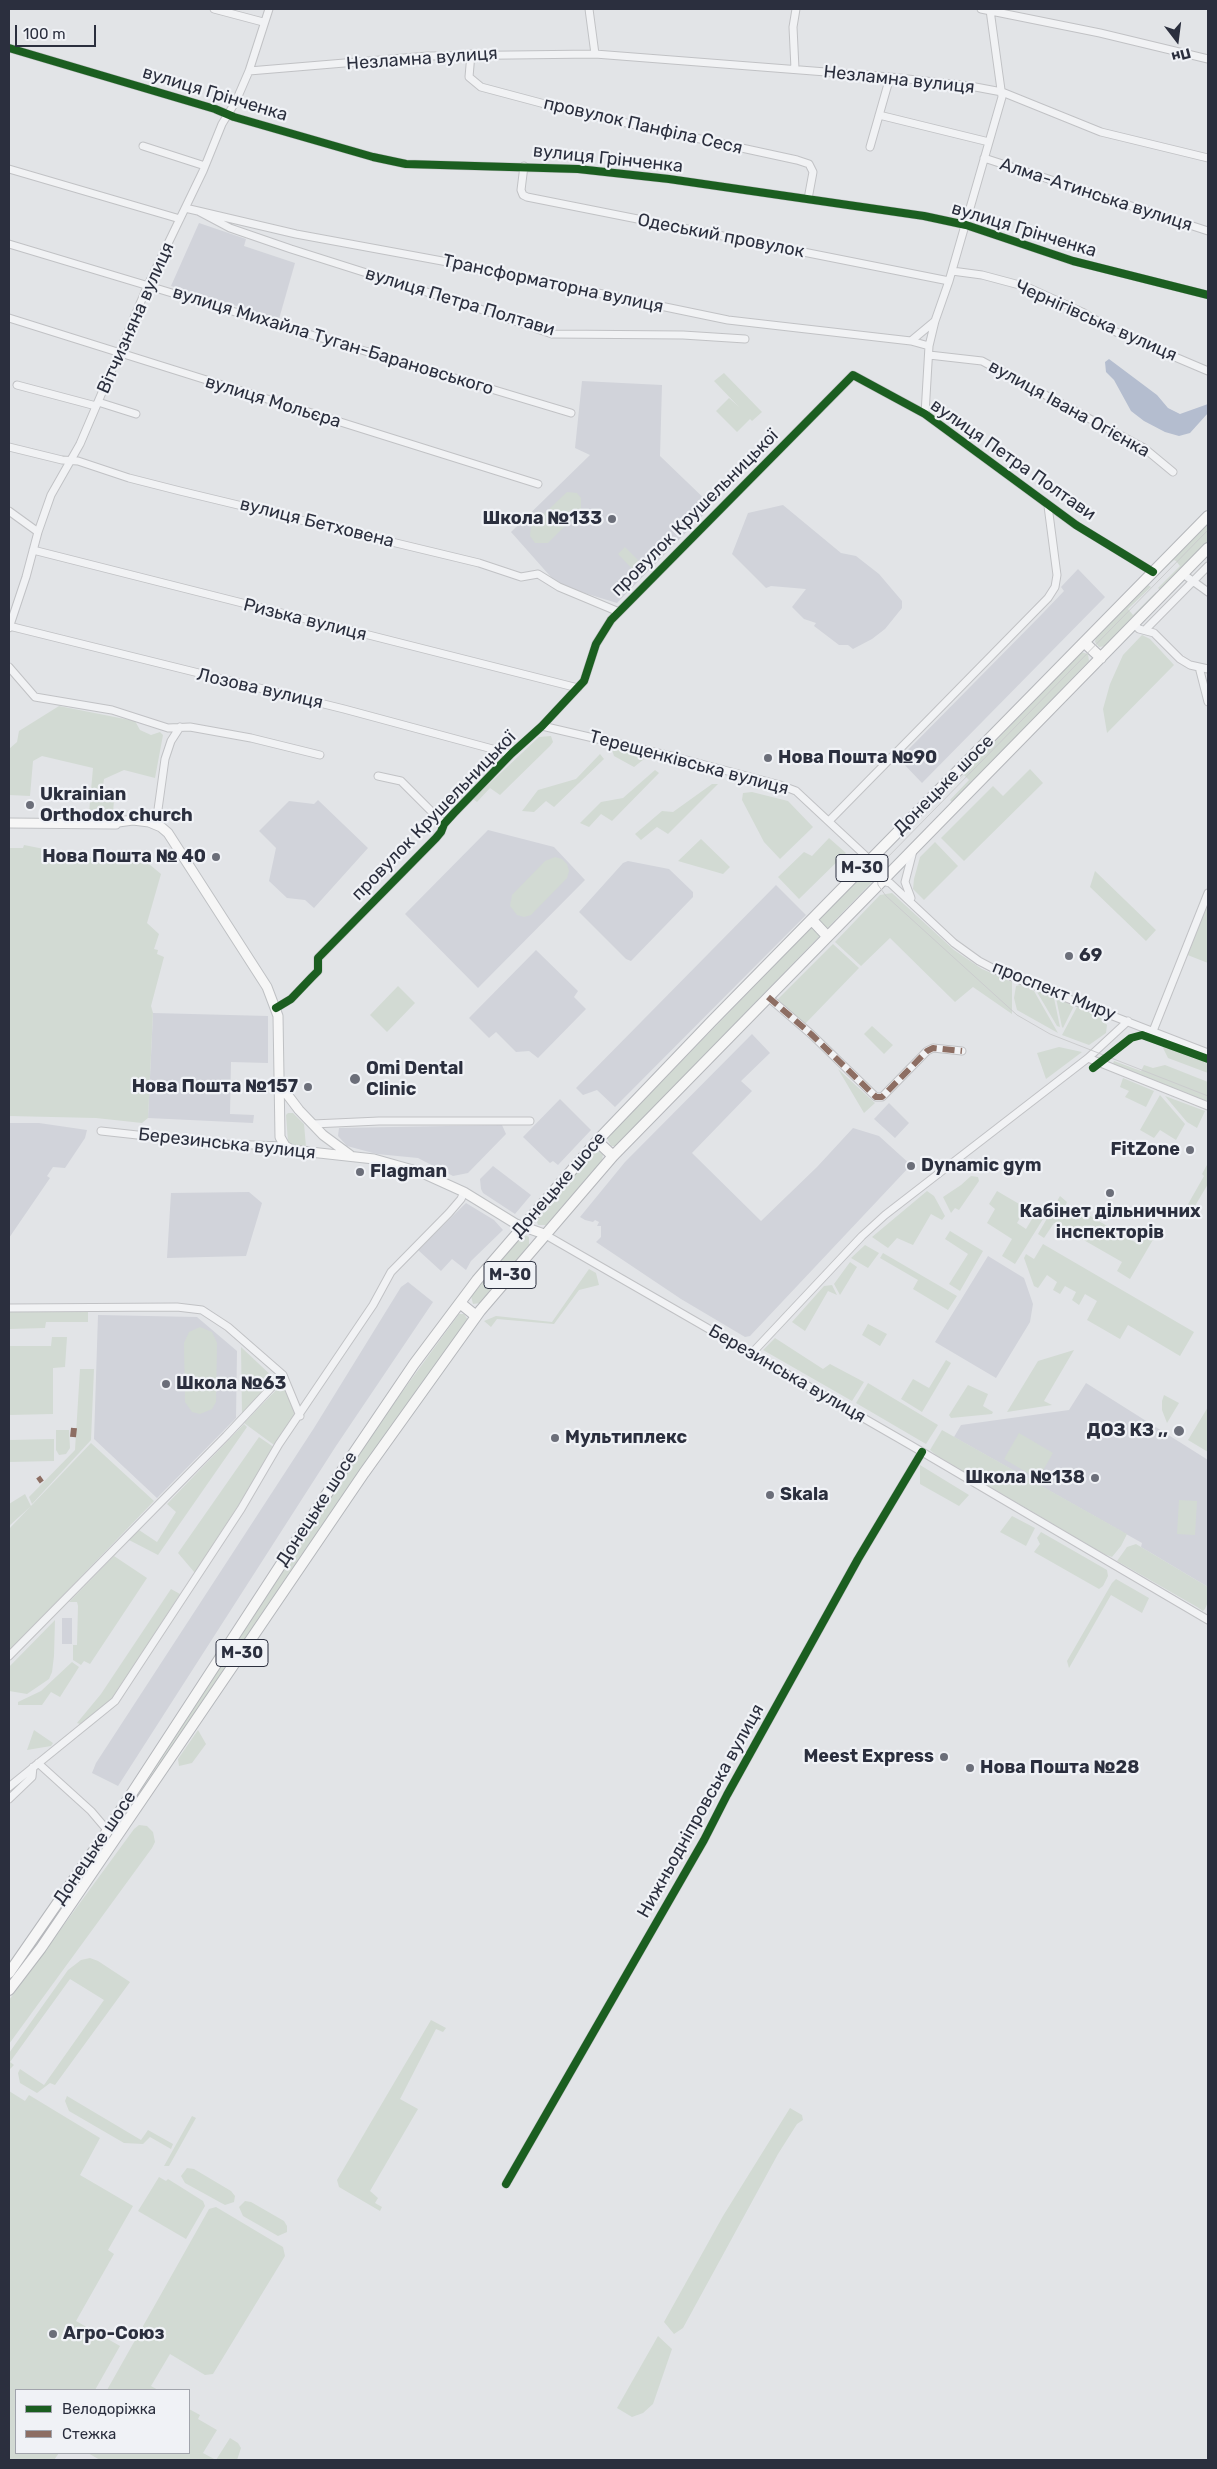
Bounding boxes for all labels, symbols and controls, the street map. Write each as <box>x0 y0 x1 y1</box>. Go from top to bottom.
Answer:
scale bar <box>18 15 99 47</box>
north arrow <box>1152 15 1202 65</box>
text: 100 m <box>23 25 65 43</box>
street label: Незламна вулиця <box>346 43 498 75</box>
text: Пн <box>1169 44 1193 66</box>
street label: Незламна вулиця <box>822 61 976 99</box>
street label: вулиця Грінченка <box>140 62 290 126</box>
street label: провулок Панфіла Сеся <box>541 93 745 159</box>
street label: вулиця Грінченка <box>532 140 684 178</box>
street label: Алма-Атинська вулиця <box>997 154 1195 236</box>
street label: вулиця Грінченка <box>949 198 1099 262</box>
street label: Одеський провулок <box>636 209 806 263</box>
street label: Вітчизняна вулиця <box>93 239 179 397</box>
street label: Трансформаторна вулиця <box>440 250 666 318</box>
street label: вулиця Петра Полтави <box>363 263 557 341</box>
street label: Чернігівська вулиця <box>1012 276 1180 366</box>
street label: вулиця Михайла Туган-Барановського <box>170 282 496 400</box>
street label: вулиця Івана Огієнка <box>985 356 1153 462</box>
street label: вулиця Мольєра <box>203 371 343 433</box>
street label: вулиця Петра Полтави <box>926 395 1100 525</box>
street label: провулок Крушельницької <box>607 425 783 601</box>
street label: вулиця Бетховена <box>238 493 396 553</box>
place label: Школа №133 <box>482 508 602 530</box>
marker: Школа №133 <box>606 513 618 525</box>
street label: Ризька вулиця <box>241 594 369 646</box>
street label: Лозова вулиця <box>195 664 325 714</box>
street label: Терещенківська вулиця <box>587 726 791 800</box>
street label: провулок Крушельницької <box>347 727 521 905</box>
street label: Донецьке шосе <box>890 731 998 839</box>
place label: Нова Пошта №90 <box>778 747 937 769</box>
marker: Нова Пошта №90 <box>762 752 774 764</box>
place label: Ukrainian Orthodox church <box>40 784 193 826</box>
marker: Ukrainian Orthodox church <box>24 799 36 811</box>
place label: Нова Пошта № 40 <box>42 846 206 868</box>
marker: Нова Пошта № 40 <box>210 851 222 863</box>
road number: М-30 <box>836 854 888 881</box>
place label: 69 <box>1079 945 1102 967</box>
marker: 69 <box>1063 950 1075 962</box>
street label: проспект Миру <box>989 956 1119 1026</box>
place label: Omi Dental Clinic <box>366 1058 464 1100</box>
marker: Omi Dental Clinic <box>348 1072 362 1086</box>
place label: Нова Пошта №157 <box>132 1076 298 1098</box>
marker: Нова Пошта №157 <box>302 1081 314 1093</box>
street label: Березинська вулиця <box>137 1124 317 1164</box>
street label: Донецьке шосе <box>507 1128 611 1242</box>
place label: FitZone <box>1110 1139 1180 1161</box>
marker: FitZone <box>1184 1144 1196 1156</box>
place label: Dynamic gym <box>921 1155 1042 1177</box>
marker: Dynamic gym <box>905 1160 917 1172</box>
place label: Flagman <box>370 1161 447 1183</box>
marker: Flagman <box>354 1166 366 1178</box>
marker: Кабінет дільничних інспекторів <box>1104 1187 1116 1199</box>
place label: Кабінет дільничних інспекторів <box>1020 1201 1200 1244</box>
road number: М-30 <box>484 1262 536 1288</box>
street label: Березинська вулиця <box>704 1320 870 1428</box>
place label: Школа №63 <box>176 1373 286 1395</box>
marker: Школа №63 <box>160 1378 172 1390</box>
place label: ДОЗ КЗ ,, <box>1087 1420 1168 1442</box>
marker: ДОЗ КЗ ,, <box>1172 1424 1186 1438</box>
place label: Мультиплекс <box>565 1427 687 1449</box>
marker: Мультиплекс <box>549 1432 561 1444</box>
street label: Донецьке шосе <box>272 1448 362 1570</box>
place label: Школа №138 <box>965 1467 1085 1489</box>
marker: Школа №138 <box>1089 1472 1101 1484</box>
place label: Skala <box>780 1484 829 1506</box>
marker: Skala <box>764 1489 776 1501</box>
road number: М-30 <box>216 1640 268 1666</box>
street label: Нижньодніпровська вулиця <box>633 1700 769 1922</box>
place label: Meest Express <box>803 1746 934 1768</box>
marker: Meest Express <box>938 1751 950 1763</box>
place label: Нова Пошта №28 <box>980 1757 1139 1779</box>
marker: Нова Пошта №28 <box>964 1762 976 1774</box>
street label: Донецьке шосе <box>49 1787 141 1909</box>
place label: Агро-Союз <box>63 2323 164 2345</box>
marker: Агро-Союз <box>47 2328 59 2340</box>
legend <box>15 2389 190 2454</box>
text: Велодоріжка <box>62 2400 156 2418</box>
text: Стежка <box>62 2425 116 2443</box>

